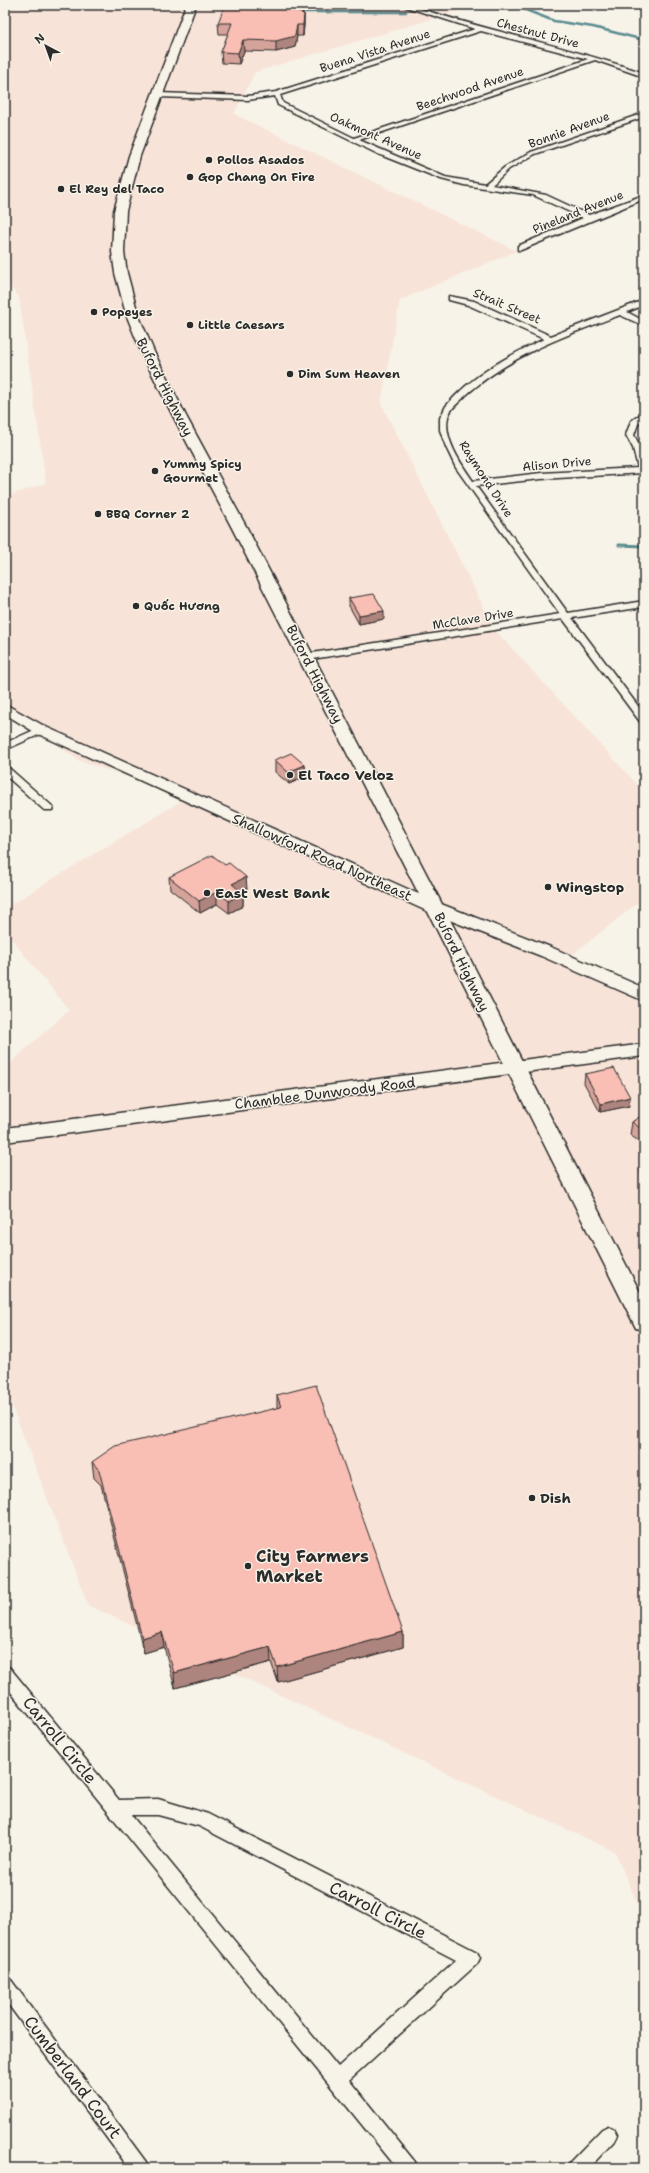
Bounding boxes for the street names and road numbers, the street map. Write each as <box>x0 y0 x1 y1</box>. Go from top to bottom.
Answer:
street label: Chestnut Drive <box>495 14 581 52</box>
street label: Buena Vista Avenue <box>318 26 432 76</box>
street label: Beechwood Avenue <box>414 63 526 115</box>
street label: Bonnie Avenue <box>526 108 612 152</box>
street label: Oakmont Avenue <box>327 109 425 164</box>
street label: Pineland Avenue <box>530 186 626 237</box>
street label: Strait Street <box>471 285 543 327</box>
street label: Buford Highway <box>132 335 198 439</box>
street label: Raymond Drive <box>455 438 517 520</box>
street label: Alison Drive <box>522 453 592 475</box>
street label: McClave Drive <box>431 605 515 633</box>
street label: Buford Highway <box>282 622 348 726</box>
street label: Shallowford Road Northeast <box>229 809 415 905</box>
street label: Buford Highway <box>430 909 494 1015</box>
street label: Chamblee Dunwoody Road <box>234 1073 417 1113</box>
street label: Carroll Circle <box>18 1692 102 1788</box>
street label: Carroll Circle <box>326 1876 430 1944</box>
street label: Cumberland Court <box>19 2011 127 2143</box>

